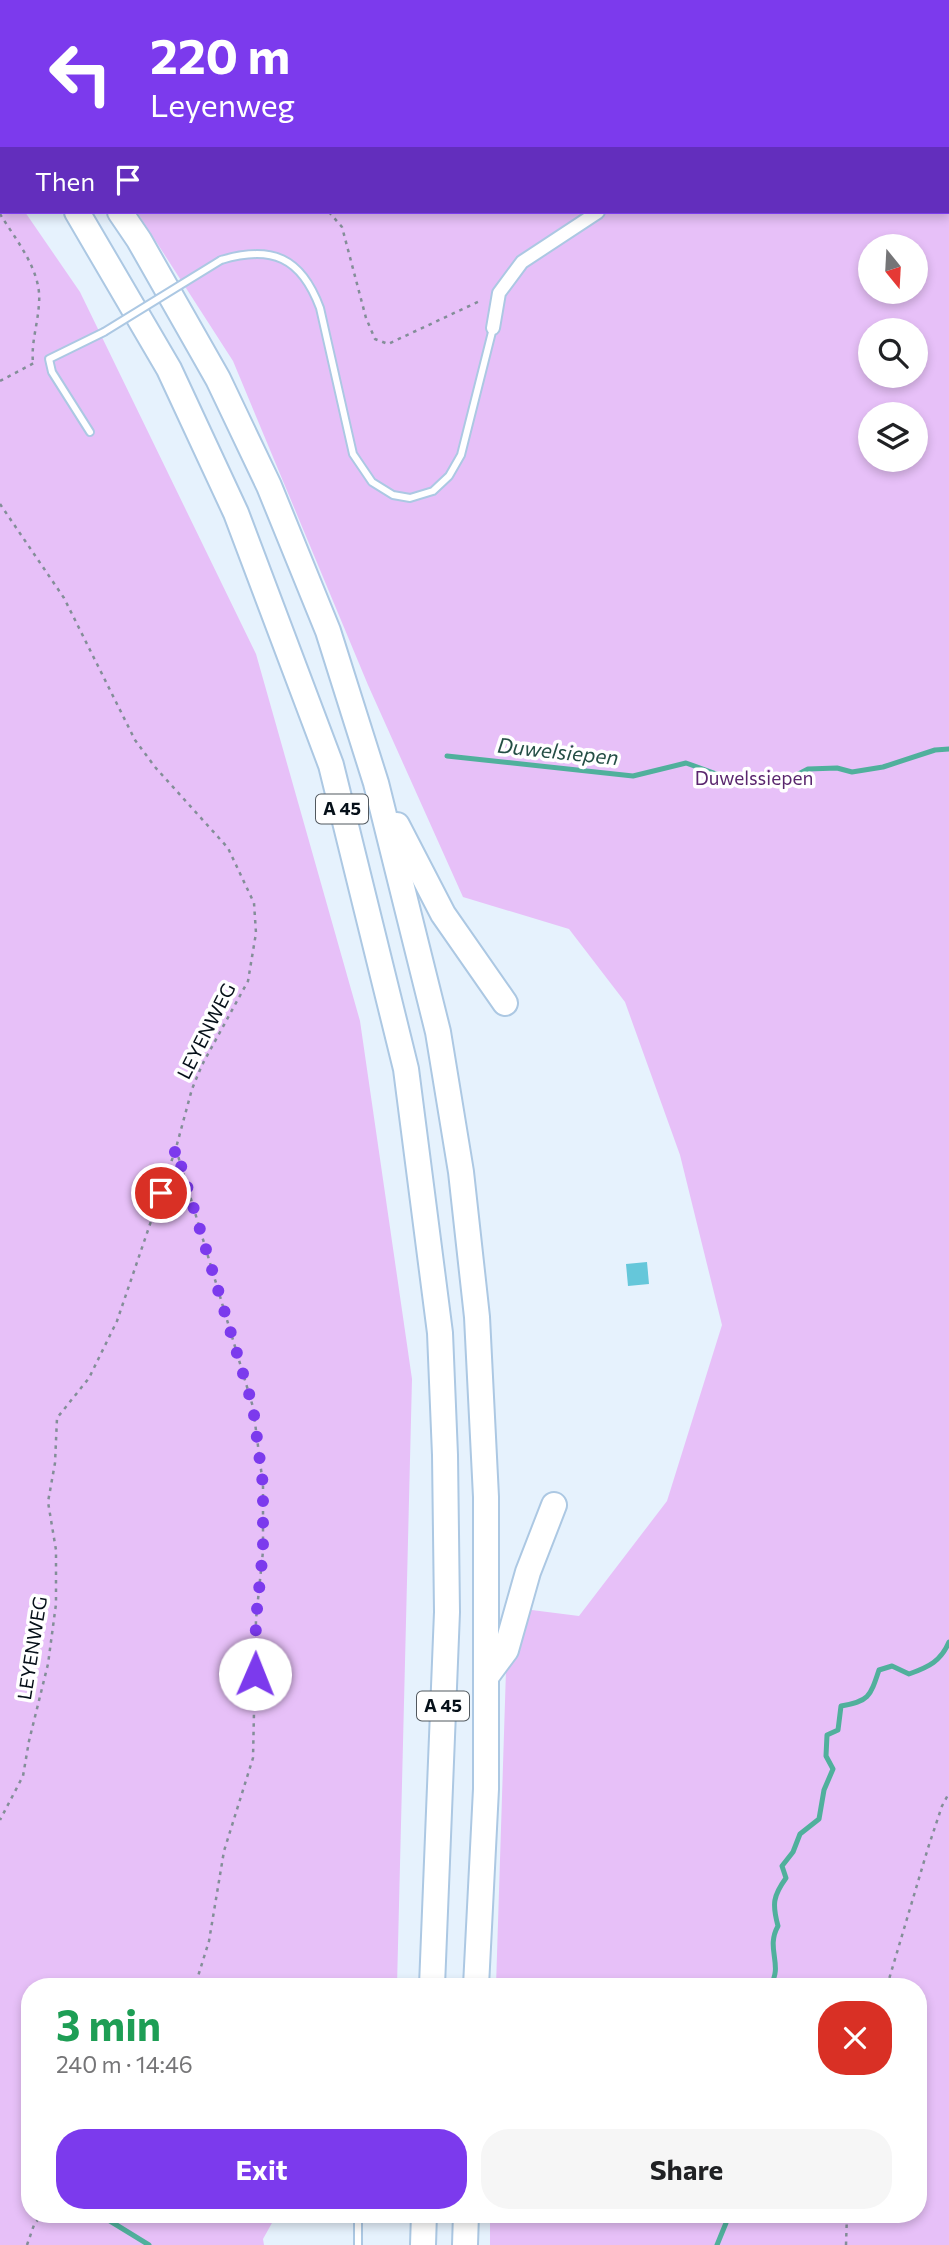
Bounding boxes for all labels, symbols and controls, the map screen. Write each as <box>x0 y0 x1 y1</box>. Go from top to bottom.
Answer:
text: 220 m <box>150 24 290 84</box>
icon: left <box>35 28 126 119</box>
text: Leyenweg <box>150 84 295 124</box>
icon: arrive <box>109 161 147 199</box>
text: Then <box>35 165 95 196</box>
north arrow <box>858 234 928 304</box>
map controls <box>858 234 928 472</box>
button: search <box>858 318 928 388</box>
button: layers <box>858 402 928 472</box>
water label: Duwelsiepen <box>496 732 620 769</box>
park label: Duwelssiepen <box>695 766 813 789</box>
road number: A 45 <box>316 794 368 824</box>
street label: LEYENWEG <box>172 979 240 1083</box>
pin <box>131 1163 191 1223</box>
icon: arrive <box>142 1174 180 1212</box>
street label: LEYENWEG <box>12 1594 51 1701</box>
position arrow <box>218 1637 292 1711</box>
road number: A 45 <box>417 1692 469 1721</box>
text: 3 min <box>56 1998 161 2050</box>
button: close <box>818 2001 892 2075</box>
text: 240 m · 14:46 <box>56 2050 193 2078</box>
button: Exit <box>56 2129 467 2209</box>
button: Share <box>481 2129 892 2209</box>

